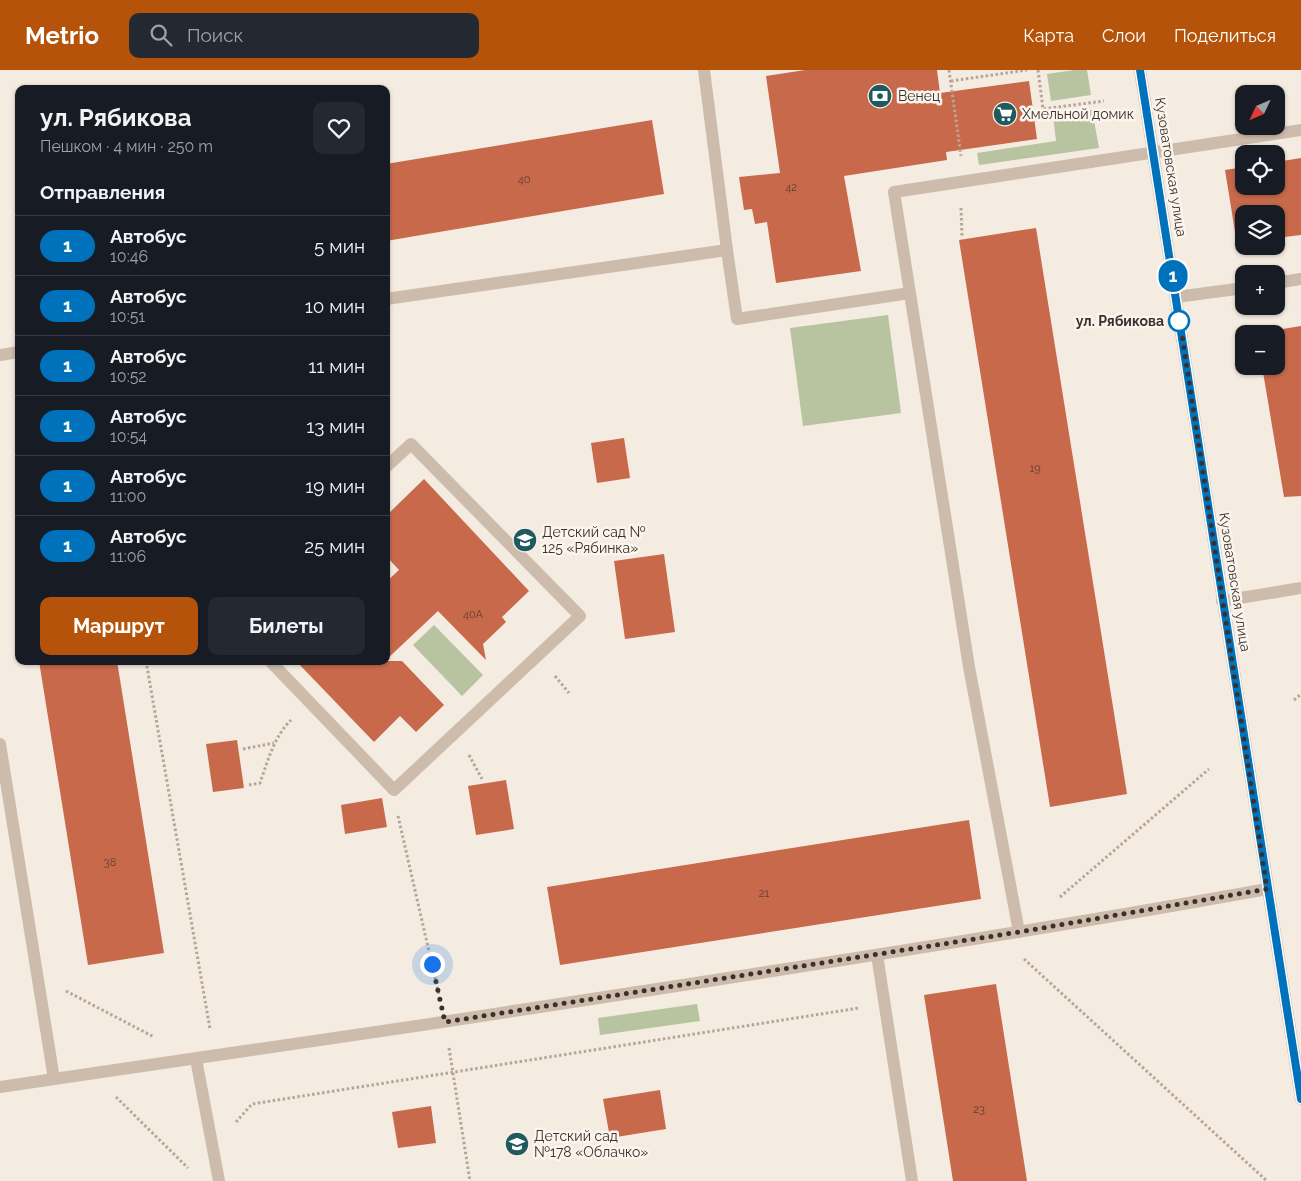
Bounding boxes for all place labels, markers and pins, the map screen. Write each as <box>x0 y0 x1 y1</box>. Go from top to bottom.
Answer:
bank icon: Венец <box>867 83 893 109</box>
place label: Венец <box>898 88 940 104</box>
supermarket icon: Хмельной домик <box>992 101 1018 127</box>
place label: Хмельной домик <box>1022 106 1134 122</box>
marker: ул. Рябикова <box>1168 310 1190 332</box>
place label: ул. Рябикова <box>1076 313 1164 329</box>
place label: Детский сад № 125 «Рябинка» <box>542 524 646 556</box>
school or university icon: Детский сад № 125 «Рябинка» <box>512 527 538 553</box>
place label: Детский сад №178 «Облачко» <box>534 1128 648 1160</box>
school or university icon: Детский сад №178 «Облачко» <box>504 1131 530 1157</box>

